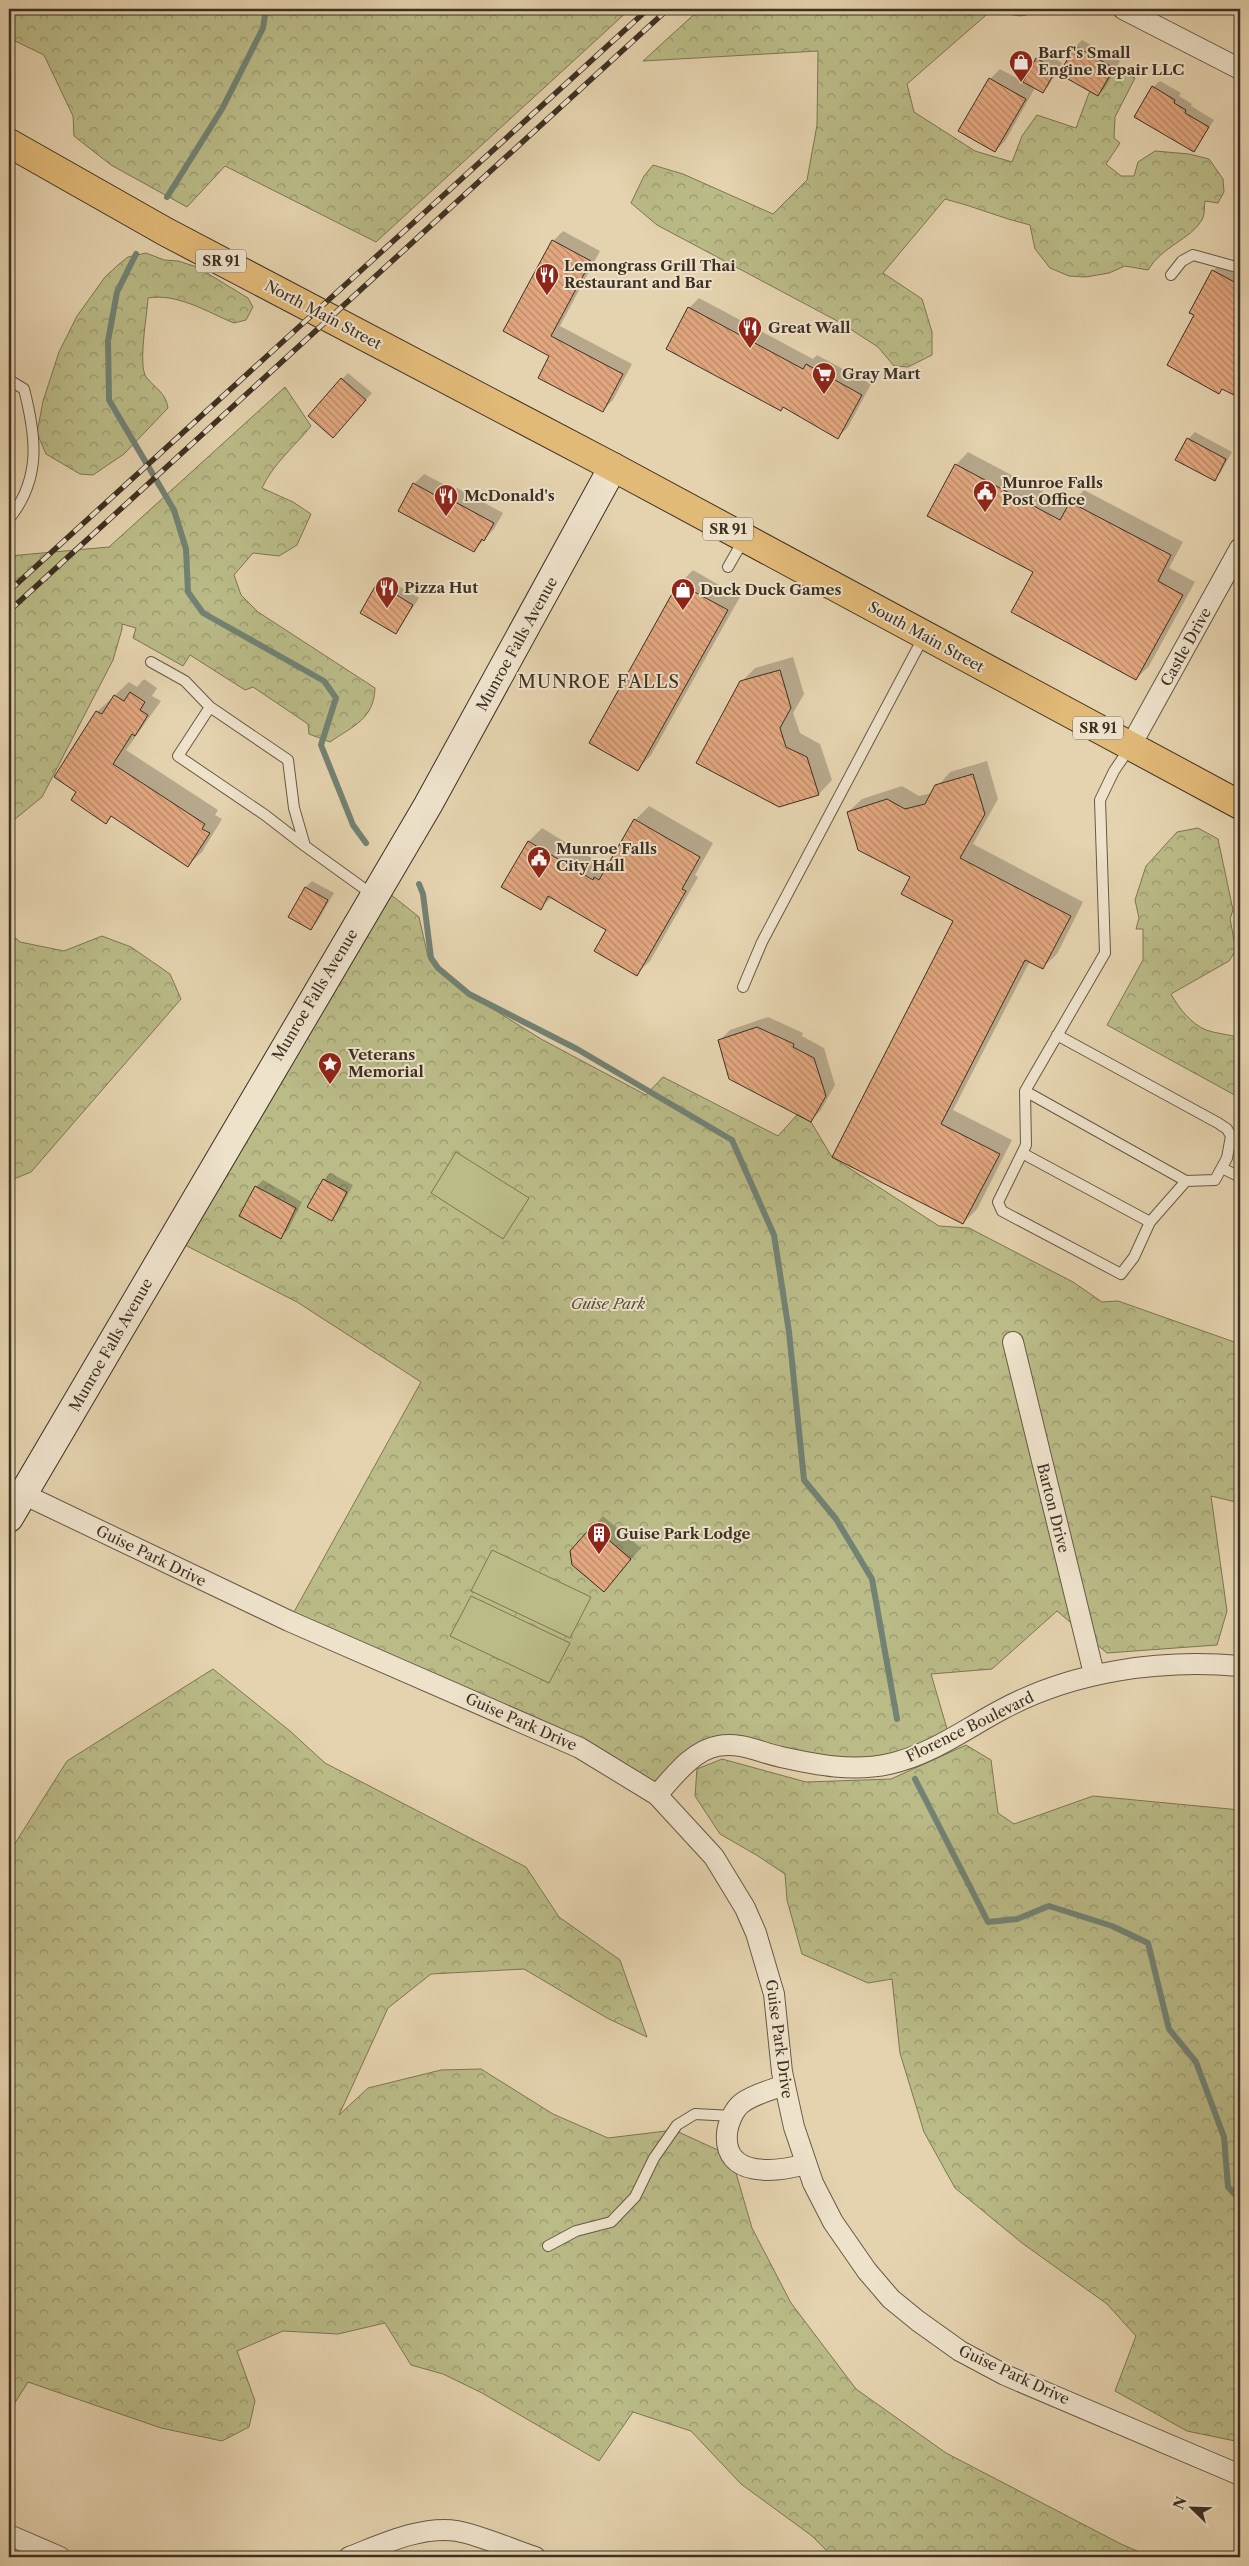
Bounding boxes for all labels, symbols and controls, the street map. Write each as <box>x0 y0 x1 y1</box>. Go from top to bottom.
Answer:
place label: Barf's Small Engine Repair LLC <box>1038 43 1184 79</box>
shop icon: Barf's Small Engine Repair LLC <box>1008 49 1034 83</box>
road number: SR 91 <box>196 250 246 272</box>
place label: Lemongrass Grill Thai Restaurant and Bar <box>564 256 736 292</box>
restaurant icon: Lemongrass Grill Thai Restaurant and Bar <box>534 262 560 296</box>
street label: North Main Street <box>262 276 386 354</box>
restaurant icon: Great Wall <box>737 315 763 349</box>
place label: Great Wall <box>768 318 851 337</box>
supermarket icon: Gray Mart <box>811 361 837 395</box>
place label: Gray Mart <box>842 364 921 383</box>
place label: Munroe Falls Post Office <box>1002 473 1103 509</box>
public building icon: Munroe Falls Post Office <box>972 479 998 513</box>
restaurant icon: McDonald's <box>433 483 459 517</box>
place label: McDonald's <box>464 486 555 505</box>
road number: SR 91 <box>703 518 753 540</box>
street label: Munroe Falls Avenue <box>472 573 561 714</box>
restaurant icon: Pizza Hut <box>374 575 400 609</box>
shop icon: Duck Duck Games <box>670 577 696 611</box>
place label: Pizza Hut <box>404 578 478 597</box>
place label: Duck Duck Games <box>700 580 842 599</box>
street label: South Main Street <box>865 597 988 677</box>
street label: Castle Drive <box>1156 604 1215 689</box>
district label: MUNROE FALLS <box>518 671 680 693</box>
road number: SR 91 <box>1073 716 1123 740</box>
place label: Munroe Falls City Hall <box>556 839 657 875</box>
public building icon: Munroe Falls City Hall <box>526 845 552 879</box>
street label: Munroe Falls Avenue <box>268 925 361 1064</box>
place label: Veterans Memorial <box>347 1045 424 1081</box>
place icon: Veterans Memorial <box>317 1051 343 1085</box>
street label: Munroe Falls Avenue <box>65 1275 156 1415</box>
park label: Guise Park <box>571 1294 645 1313</box>
street label: Barton Drive <box>1033 1461 1074 1555</box>
street label: Guise Park Drive <box>93 1521 209 1590</box>
building icon: Guise Park Lodge <box>586 1521 612 1555</box>
place label: Guise Park Lodge <box>616 1524 750 1543</box>
street label: Florence Boulevard <box>903 1687 1037 1766</box>
street label: Guise Park Drive <box>462 1688 580 1755</box>
street label: Guise Park Drive <box>762 1978 797 2100</box>
street label: Guise Park Drive <box>956 2341 1073 2409</box>
north arrow <box>1166 2484 1216 2534</box>
text: N <box>1169 2494 1191 2512</box>

